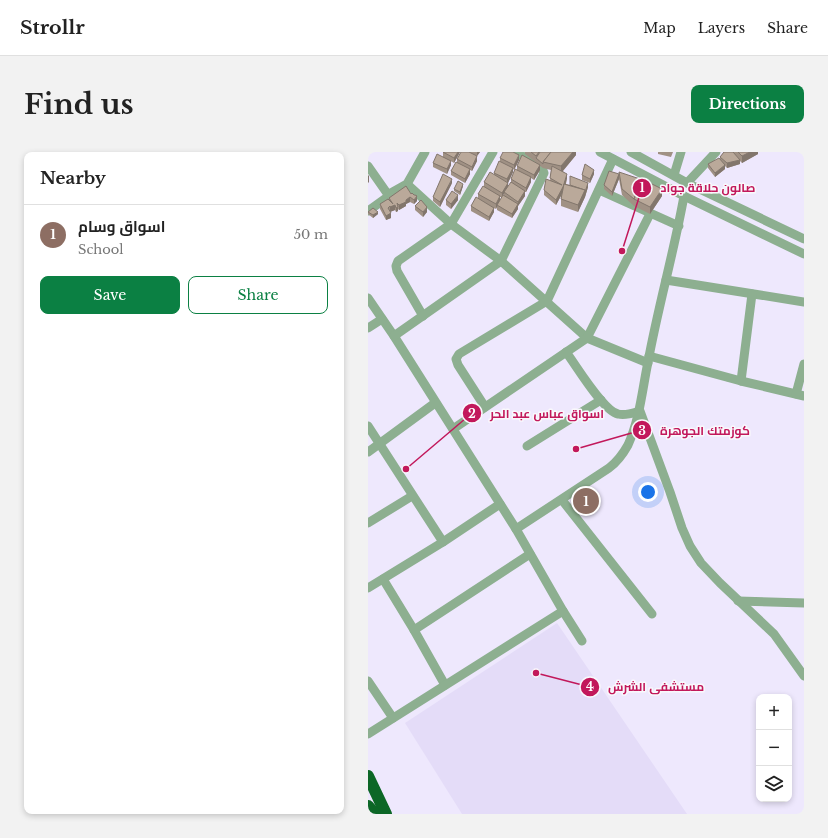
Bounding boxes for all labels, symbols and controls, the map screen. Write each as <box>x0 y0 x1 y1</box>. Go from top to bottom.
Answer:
text: Strollr <box>20 16 85 39</box>
text: Map <box>643 19 676 37</box>
text: Layers <box>698 19 745 37</box>
text: Share <box>767 19 808 37</box>
button: Directions <box>691 85 804 123</box>
text: Find us <box>24 87 134 122</box>
text: Nearby <box>40 168 106 189</box>
callout: صالون حلاقة جواد <box>632 176 763 200</box>
text: 1 <box>639 180 645 195</box>
text: صالون حلاقة جواد <box>661 180 755 196</box>
text: اسواق وسام <box>78 217 165 236</box>
text: 1 <box>50 226 56 243</box>
text: 50 m <box>294 226 328 243</box>
text: School <box>78 241 124 258</box>
button: Save <box>40 276 180 314</box>
button: Share <box>188 276 328 314</box>
callout: اسواق عباس عبد الحر <box>462 401 612 425</box>
text: 2 <box>468 406 476 421</box>
text: اسواق عباس عبد الحر <box>489 406 604 422</box>
callout: كوزمتك الجوهرة <box>632 418 758 442</box>
text: 3 <box>638 423 646 438</box>
text: كوزمتك الجوهرة <box>660 423 750 439</box>
your location <box>638 482 658 502</box>
pin: 1 <box>573 486 599 516</box>
callout: مستشفى الشرش <box>580 675 712 699</box>
text: 4 <box>586 679 594 694</box>
text: مستشفى الشرش <box>608 679 704 695</box>
map controls <box>756 694 792 802</box>
button: + <box>756 694 792 730</box>
button: − <box>756 730 792 766</box>
button: layers <box>756 766 792 802</box>

